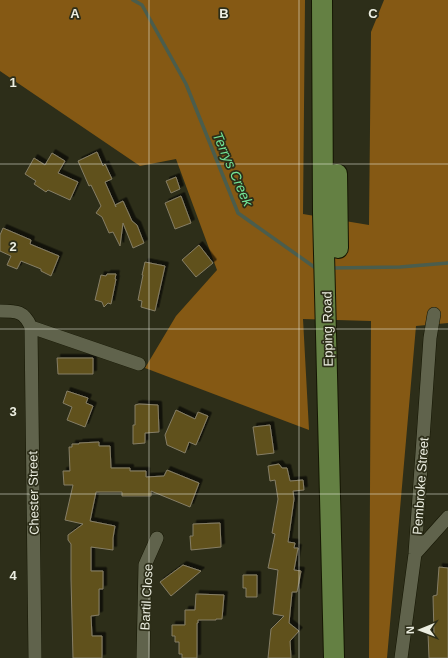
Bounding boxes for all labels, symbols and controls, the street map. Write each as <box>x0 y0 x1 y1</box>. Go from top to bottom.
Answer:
text: A <box>70 6 80 21</box>
text: B <box>219 6 229 21</box>
text: C <box>368 6 378 21</box>
text: 1 <box>9 75 17 90</box>
water label: Terrys Creek <box>209 129 257 210</box>
text: 2 <box>9 239 17 254</box>
street label: Epping Road <box>319 291 336 367</box>
text: 3 <box>9 404 17 419</box>
street label: Pembroke Street <box>410 436 431 535</box>
street label: Chester Street <box>25 451 42 535</box>
street label: Bartil Close <box>137 563 156 631</box>
text: 4 <box>9 568 17 583</box>
north arrow <box>400 610 440 650</box>
text: N <box>404 626 416 634</box>

